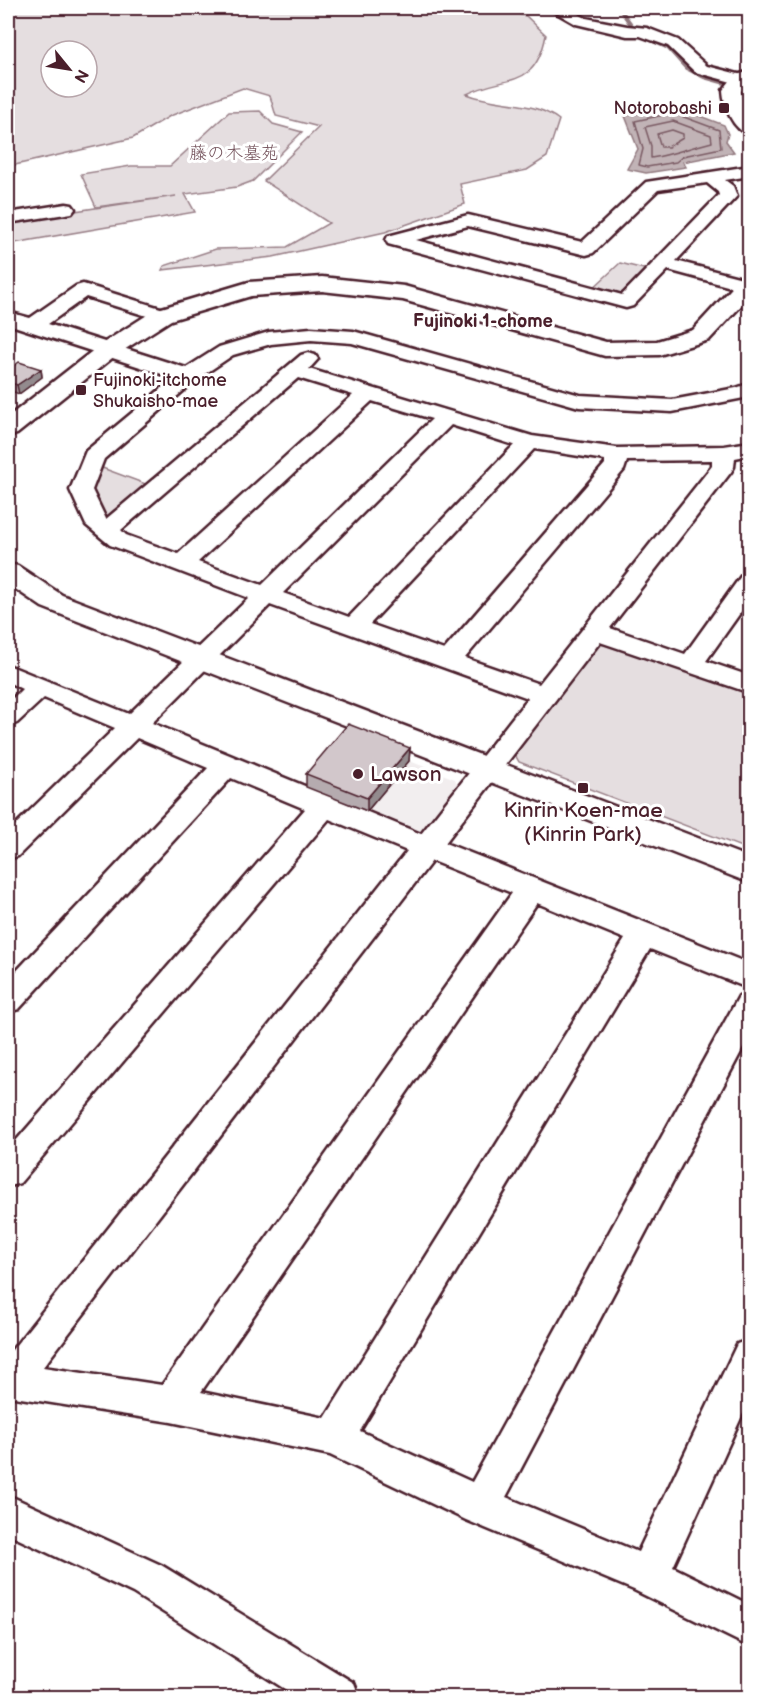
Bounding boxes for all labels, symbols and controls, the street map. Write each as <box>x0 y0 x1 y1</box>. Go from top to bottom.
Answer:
north arrow <box>39 39 99 99</box>
text: N <box>69 66 92 86</box>
place label: Notorobashi <box>613 98 712 119</box>
marker: Notorobashi <box>717 101 731 115</box>
park label: 藤の木墓苑 <box>189 143 279 164</box>
district label: Fujinoki 1-chome <box>413 311 553 332</box>
place label: Fujinoki-itchome Shukaisho-mae <box>93 370 227 412</box>
marker: Fujinoki-itchome Shukaisho-mae <box>74 383 88 397</box>
place label: Lawson <box>370 762 442 787</box>
marker: Lawson <box>351 767 365 781</box>
marker: Kinrin Koen-mae (Kinrin Park) <box>576 781 590 795</box>
place label: Kinrin Koen-mae (Kinrin Park) <box>503 798 663 847</box>

